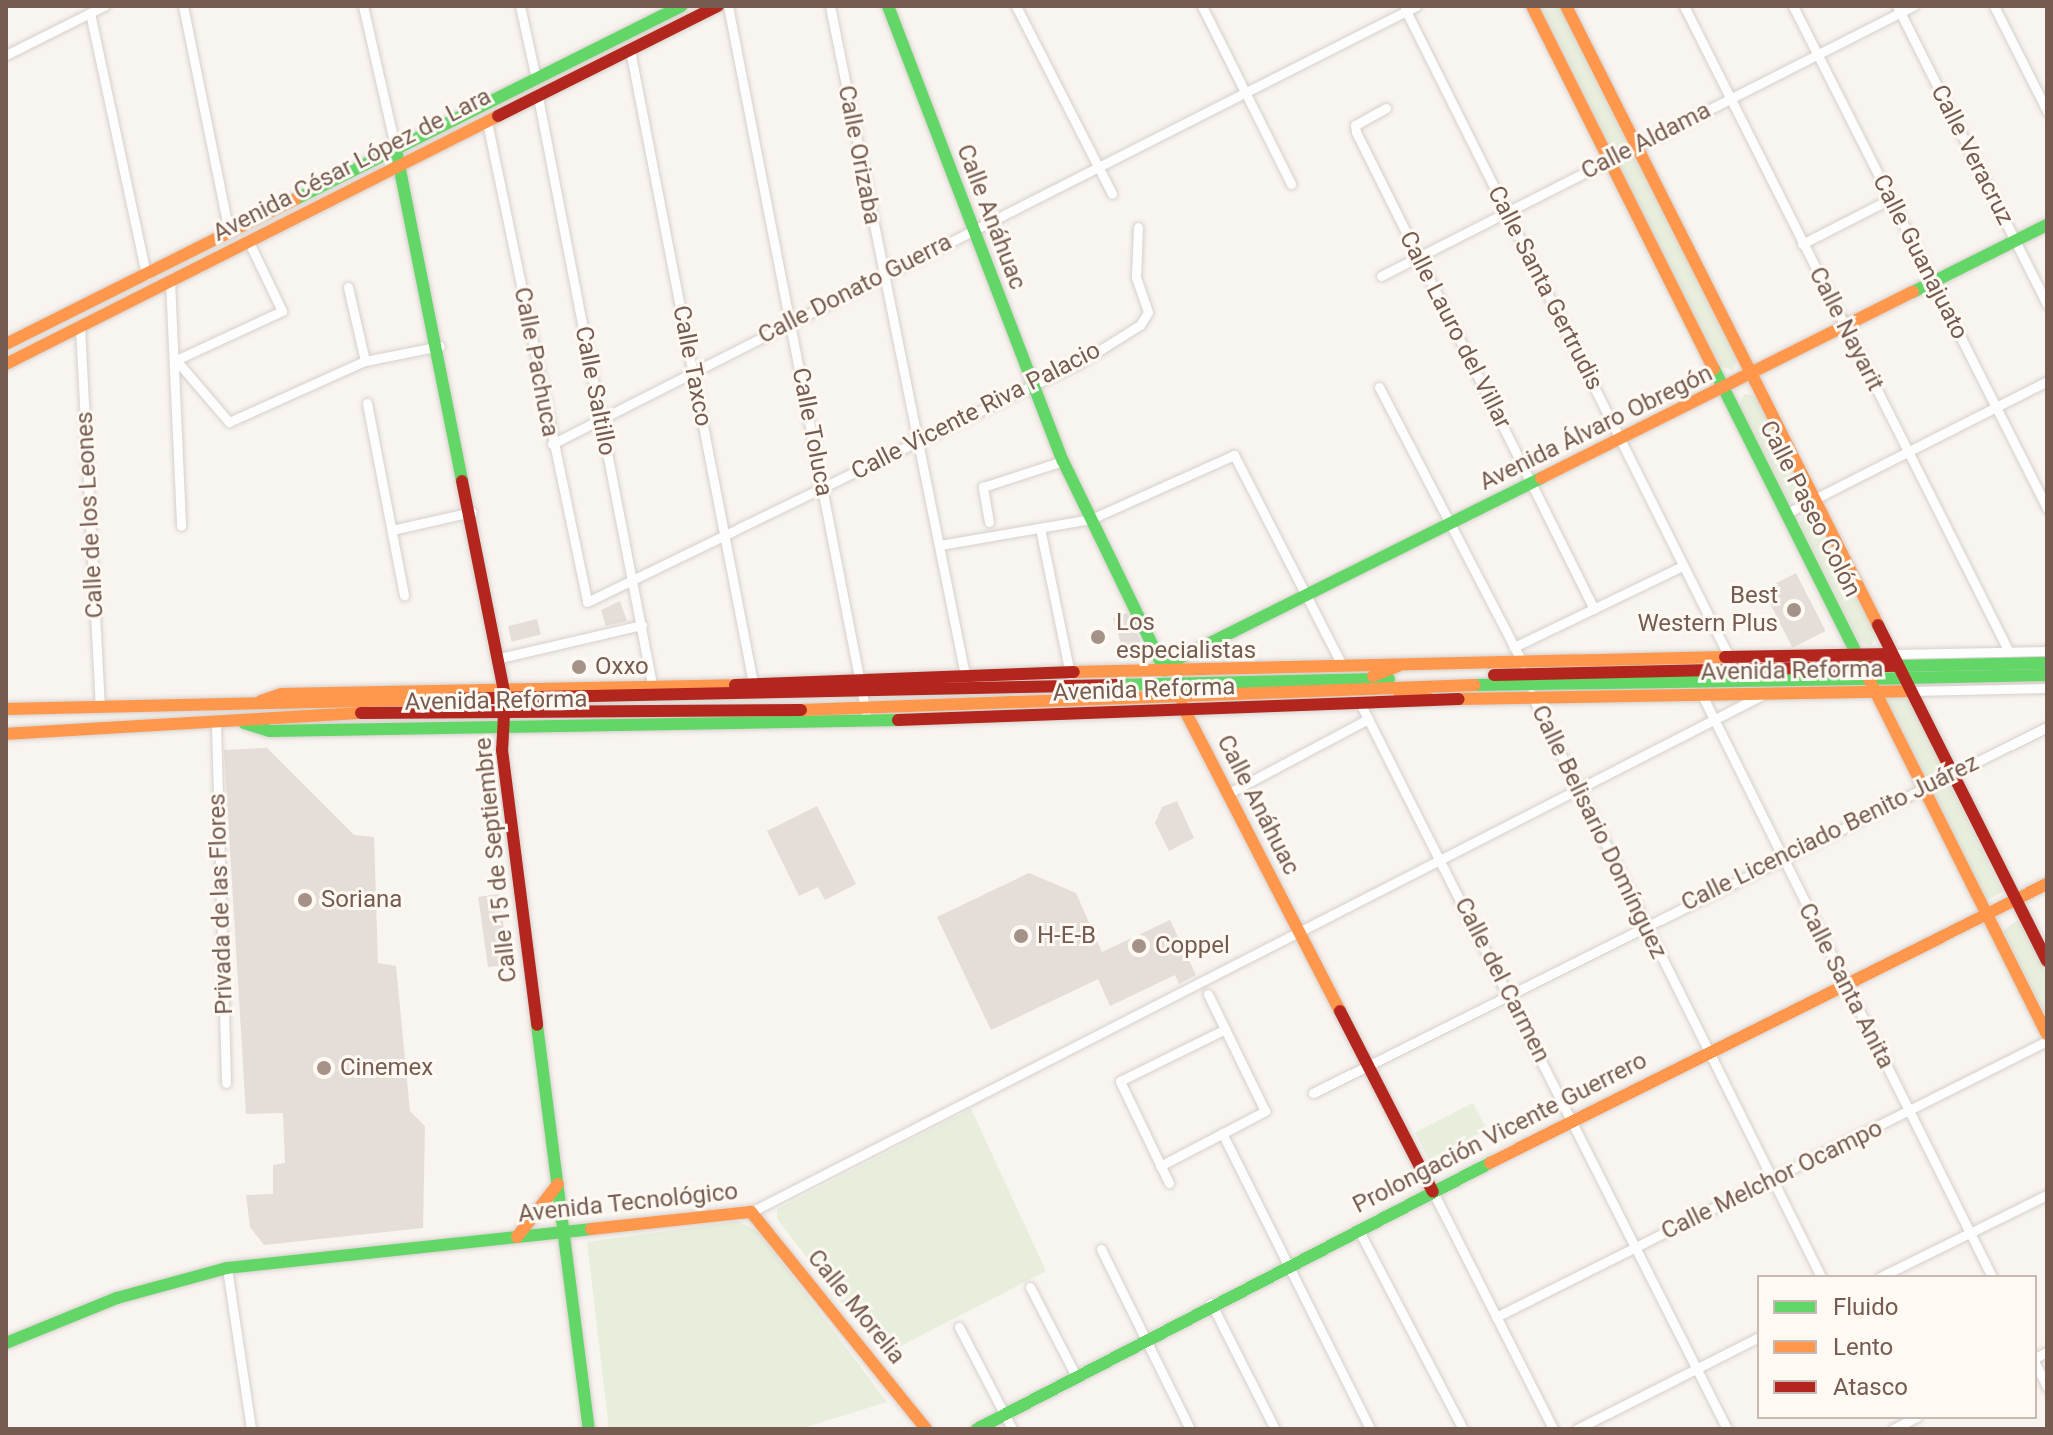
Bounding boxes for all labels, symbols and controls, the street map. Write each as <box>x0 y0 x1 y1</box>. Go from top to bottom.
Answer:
street label: Calle Veracruz <box>1924 80 2020 230</box>
street label: Avenida César López de Lara <box>208 82 496 248</box>
street label: Calle Orizaba <box>831 83 887 227</box>
street label: Calle Aldama <box>1577 96 1715 186</box>
street label: Calle Anáhuac <box>950 140 1032 294</box>
street label: Calle Guanajuato <box>1866 170 1974 344</box>
street label: Calle Santa Gertrudis <box>1481 181 1609 395</box>
street label: Calle Lauro del Villar <box>1393 226 1517 434</box>
street label: Calle Donato Guerra <box>753 228 957 350</box>
street label: Calle Nayarit <box>1803 262 1889 396</box>
street label: Calle Pachuca <box>507 285 565 439</box>
street label: Calle Taxco <box>666 303 718 429</box>
street label: Calle Saltillo <box>568 324 622 458</box>
street label: Calle Vicente Riva Palacio <box>847 336 1105 486</box>
street label: Avenida Álvaro Obregón <box>1475 359 1717 497</box>
street label: Calle Toluca <box>785 365 839 499</box>
street label: Calle de los Leones <box>70 411 110 619</box>
street label: Calle Paseo Colón <box>1753 416 1867 602</box>
place label: Best Western Plus <box>1637 582 1778 638</box>
marker: Best Western Plus <box>1785 601 1803 619</box>
place label: Los especialistas <box>1116 609 1256 665</box>
marker: Los especialistas <box>1087 626 1109 648</box>
place label: Oxxo <box>595 653 649 681</box>
street label: Avenida Reforma <box>1700 655 1884 687</box>
marker: Oxxo <box>570 658 588 676</box>
street label: Avenida Reforma <box>1052 672 1236 708</box>
street label: Avenida Reforma <box>404 685 588 717</box>
street label: Calle Belisario Domínguez <box>1525 701 1673 963</box>
street label: Calle Anáhuac <box>1210 730 1306 880</box>
street label: Calle 15 de Septiembre <box>469 736 523 984</box>
street label: Calle Licenciado Benito Juárez <box>1677 748 1983 918</box>
street label: Privada de las Flores <box>203 793 239 1015</box>
place label: Soriana <box>321 886 402 914</box>
marker: Soriana <box>296 891 314 909</box>
street label: Calle del Carmen <box>1448 893 1556 1067</box>
street label: Calle Santa Anita <box>1792 898 1900 1074</box>
place label: H-E-B <box>1037 922 1096 950</box>
marker: H-E-B <box>1012 927 1030 945</box>
place label: Coppel <box>1155 932 1230 960</box>
marker: Coppel <box>1130 937 1148 955</box>
street label: Prolongación Vicente Guerrero <box>1348 1046 1652 1220</box>
place label: Cinemex <box>340 1054 433 1082</box>
marker: Cinemex <box>315 1059 333 1077</box>
street label: Calle Melchor Ocampo <box>1657 1114 1887 1246</box>
street label: Avenida Tecnológico <box>516 1177 740 1229</box>
street label: Calle Morelia <box>801 1244 911 1370</box>
legend <box>1757 1275 2037 1419</box>
text: Fluido <box>1833 1293 1898 1321</box>
text: Lento <box>1833 1333 1893 1361</box>
text: Atasco <box>1833 1373 1908 1401</box>

